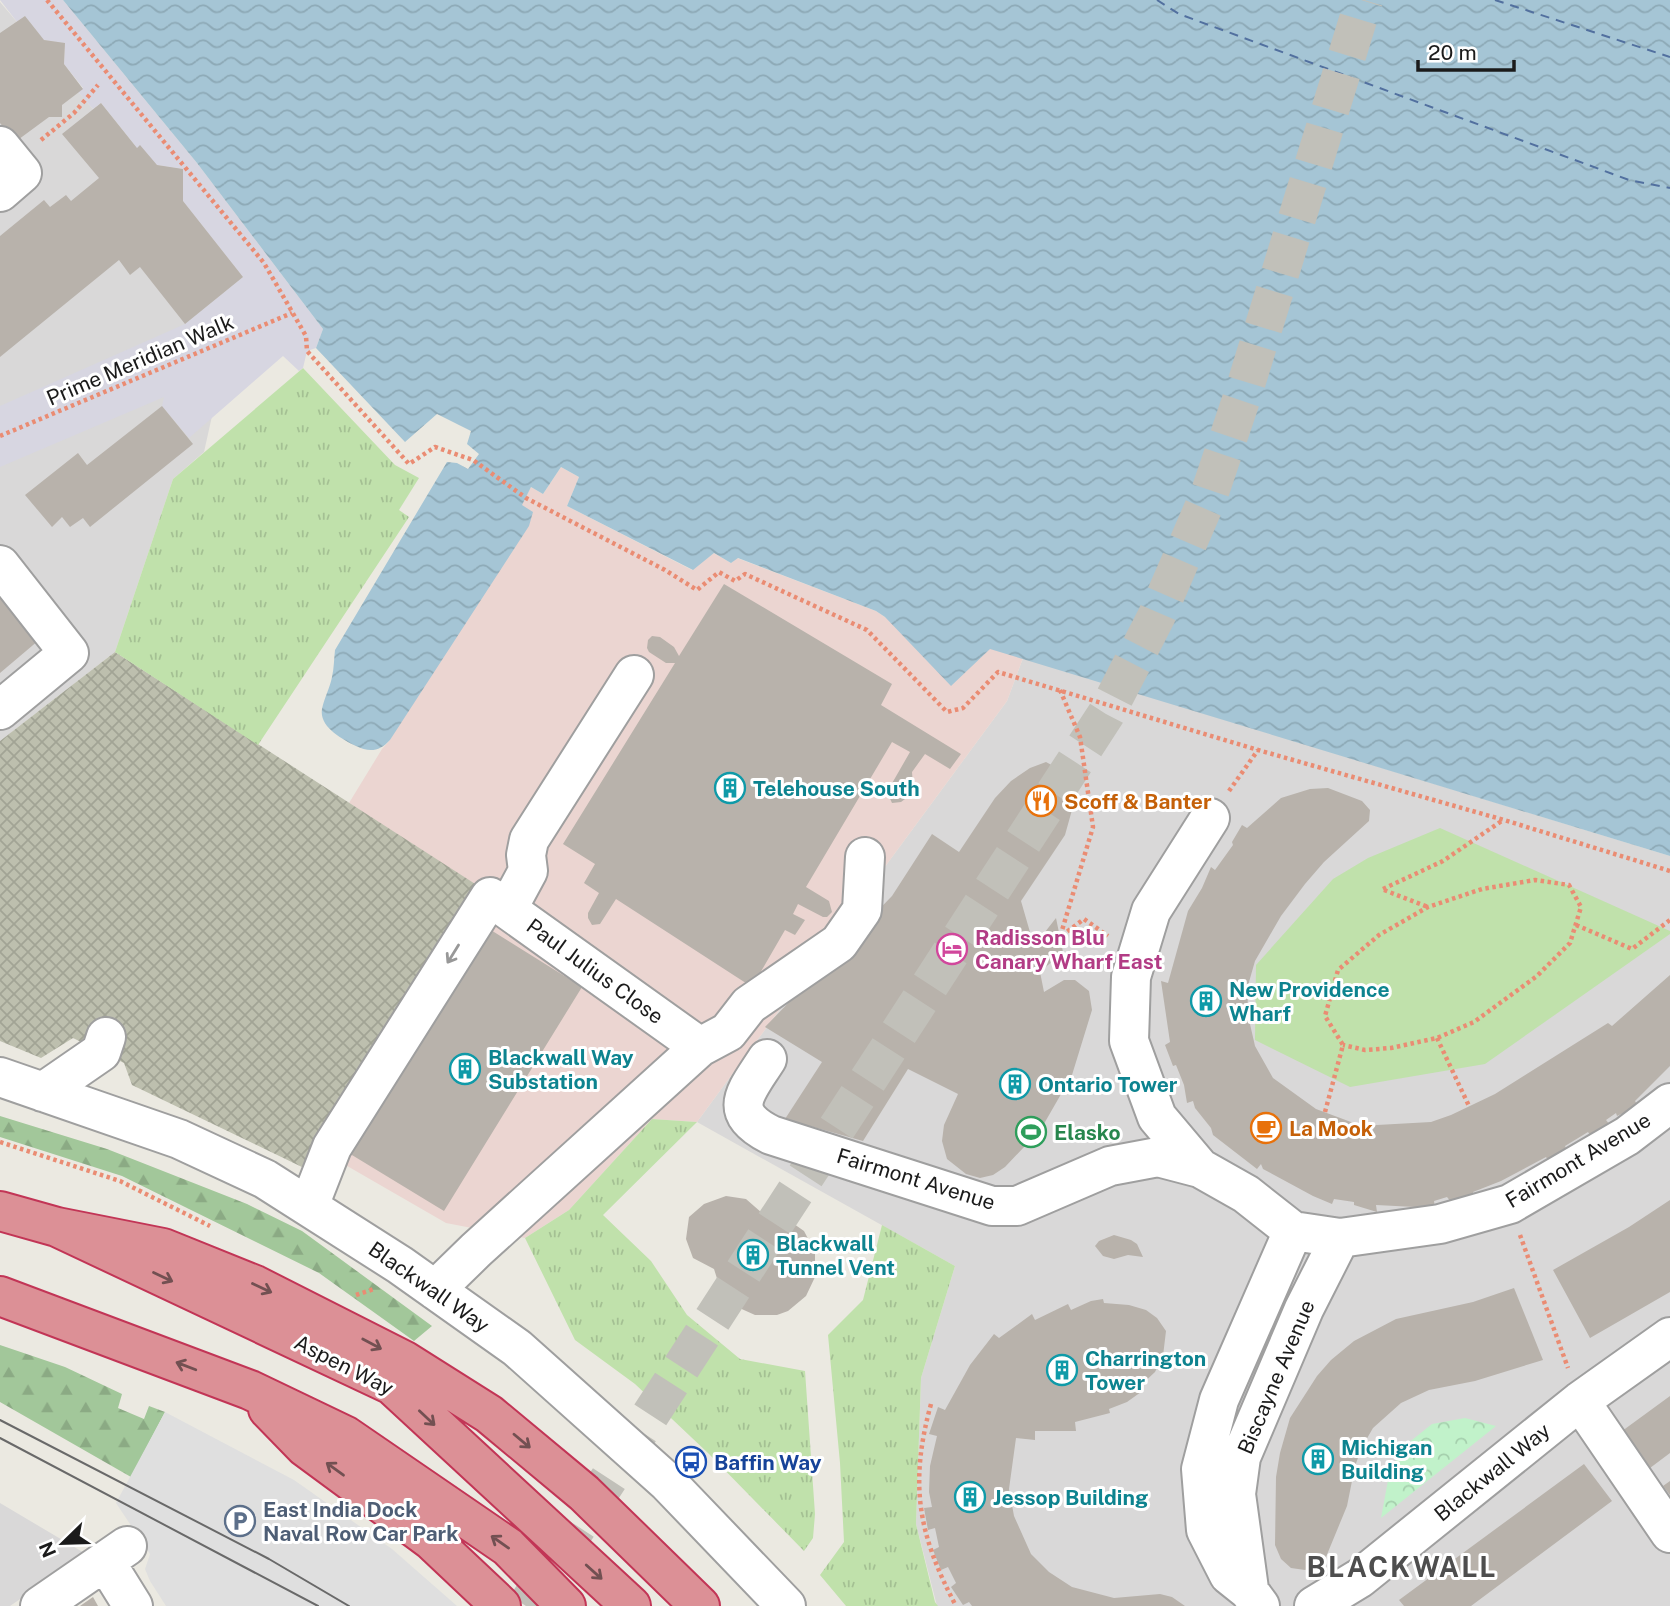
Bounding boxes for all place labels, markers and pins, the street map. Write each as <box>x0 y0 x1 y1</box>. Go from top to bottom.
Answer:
building icon: Telehouse South <box>713 771 747 805</box>
place label: Telehouse South <box>753 776 920 801</box>
restaurant icon: Scoff & Banter <box>1024 784 1058 818</box>
place label: Scoff & Banter <box>1064 789 1212 814</box>
place label: Radisson Blu Canary Wharf East <box>975 925 1162 974</box>
hotel icon: Radisson Blu Canary Wharf East <box>935 932 969 966</box>
place label: New Providence Wharf <box>1229 977 1390 1026</box>
building icon: New Providence Wharf <box>1189 984 1223 1018</box>
place label: Blackwall Way Substation <box>488 1045 634 1094</box>
building icon: Blackwall Way Substation <box>448 1052 482 1086</box>
building icon: Ontario Tower <box>998 1067 1032 1101</box>
place label: Ontario Tower <box>1038 1072 1178 1097</box>
cafe icon: La Mook <box>1249 1111 1283 1145</box>
sports icon: Elasko <box>1014 1115 1048 1149</box>
place label: La Mook <box>1289 1116 1373 1141</box>
place label: Elasko <box>1054 1120 1121 1145</box>
place label: Blackwall Tunnel Vent <box>776 1231 895 1280</box>
building icon: Blackwall Tunnel Vent <box>736 1238 770 1272</box>
place label: Charrington Tower <box>1085 1346 1206 1395</box>
building icon: Charrington Tower <box>1045 1353 1079 1387</box>
place label: Michigan Building <box>1341 1435 1433 1484</box>
building icon: Michigan Building <box>1301 1442 1335 1476</box>
bus stop icon: Baffin Way <box>674 1445 708 1479</box>
place label: Baffin Way <box>714 1450 822 1475</box>
building icon: Jessop Building <box>953 1480 987 1514</box>
place label: Jessop Building <box>993 1485 1148 1510</box>
place label: East India Dock Naval Row Car Park <box>263 1497 458 1546</box>
parking icon: East India Dock Naval Row Car Park <box>223 1504 257 1538</box>

